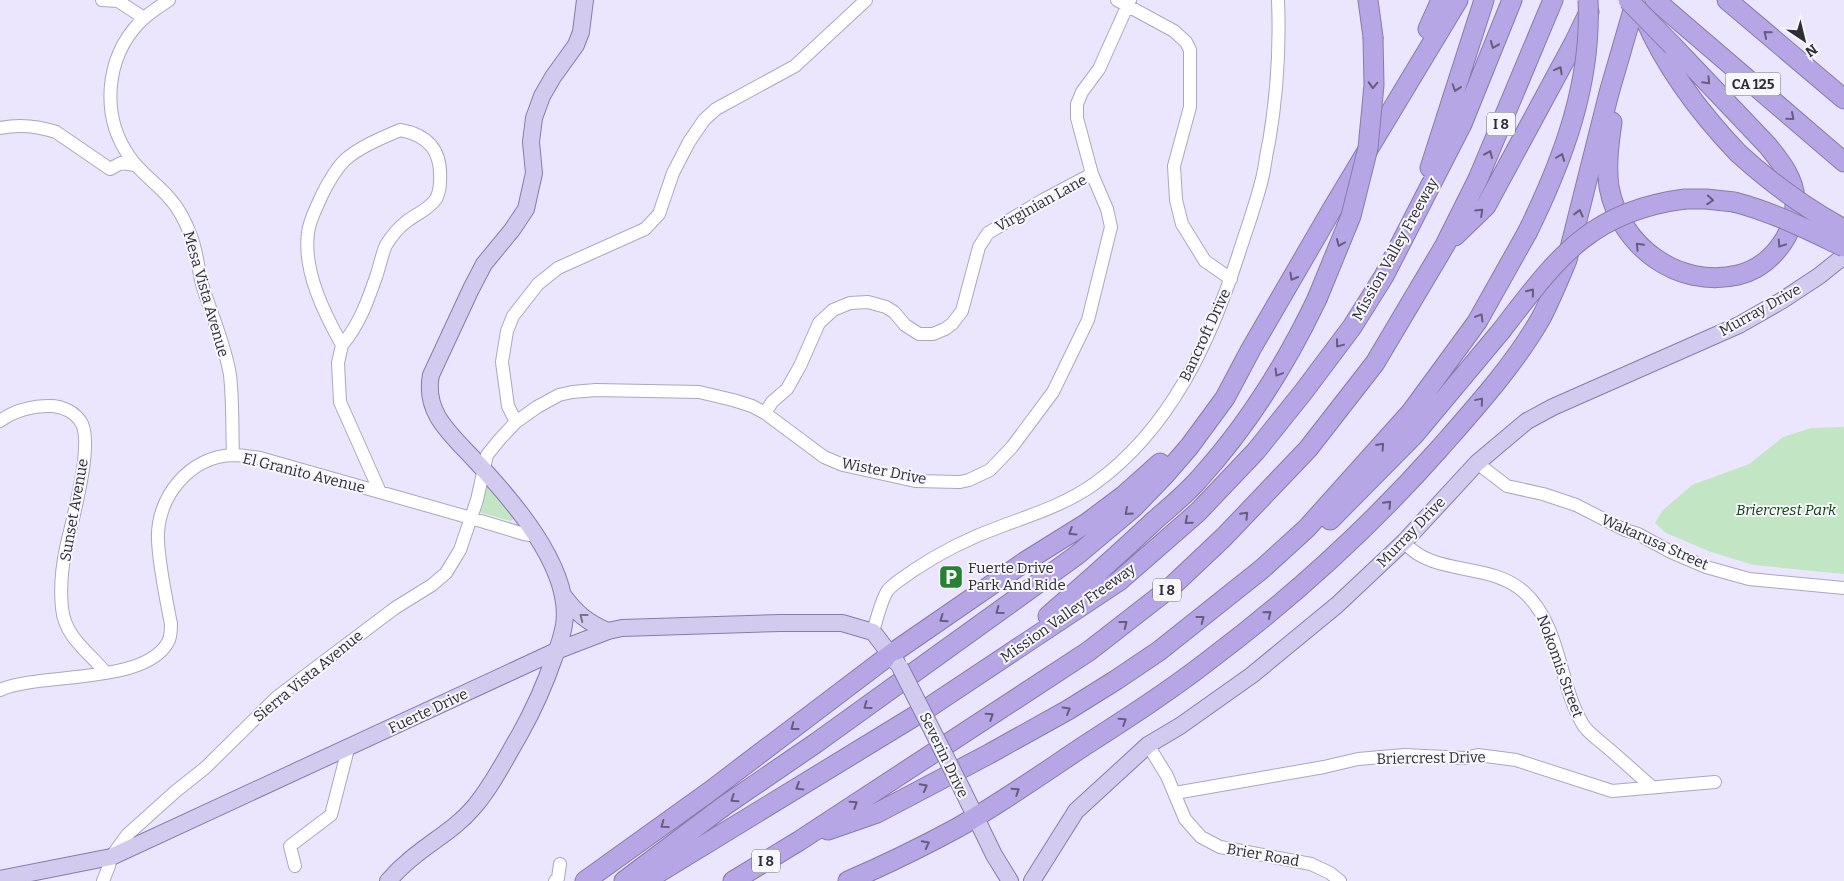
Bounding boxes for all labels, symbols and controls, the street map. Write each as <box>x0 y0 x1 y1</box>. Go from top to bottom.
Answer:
north arrow <box>1779 15 1829 65</box>
one-way arrow <box>1763 30 1772 39</box>
one-way arrow <box>1489 40 1500 49</box>
text: N <box>1802 40 1820 60</box>
one-way arrow <box>1553 67 1563 76</box>
road number: CA 125 <box>1726 72 1780 96</box>
one-way arrow <box>1701 76 1710 85</box>
one-way arrow <box>1368 82 1379 90</box>
one-way arrow <box>1452 83 1462 92</box>
one-way arrow <box>1785 111 1794 119</box>
road number: I 8 <box>1487 112 1515 136</box>
one-way arrow <box>1482 150 1493 159</box>
one-way arrow <box>1555 153 1566 162</box>
street label: Virginian Lane <box>992 170 1090 236</box>
street label: Mission Valley Freeway <box>1348 174 1442 324</box>
one-way arrow <box>1706 194 1714 205</box>
one-way arrow <box>1475 209 1484 218</box>
one-way arrow <box>1573 209 1584 218</box>
street label: Mesa Vista Avenue <box>179 229 233 359</box>
one-way arrow <box>1336 238 1346 247</box>
one-way arrow <box>1778 238 1787 247</box>
one-way arrow <box>1636 243 1645 252</box>
one-way arrow <box>1289 271 1299 280</box>
street label: Murray Drive <box>1716 280 1804 340</box>
street label: Bancroft Drive <box>1176 286 1234 384</box>
one-way arrow <box>1526 289 1534 298</box>
one-way arrow <box>1473 313 1483 322</box>
one-way arrow <box>1336 338 1345 348</box>
one-way arrow <box>1274 367 1284 376</box>
one-way arrow <box>1474 398 1483 407</box>
one-way arrow <box>1375 442 1384 451</box>
street label: El Granito Avenue <box>241 449 367 497</box>
street label: Wister Drive <box>840 454 928 488</box>
street label: Sunset Avenue <box>56 457 92 563</box>
street label: Murray Drive <box>1373 493 1449 571</box>
one-way arrow <box>1382 501 1391 510</box>
park label: Briercrest Park <box>1736 501 1837 519</box>
one-way arrow <box>1124 507 1133 516</box>
street label: Wakarusa Street <box>1599 510 1712 574</box>
one-way arrow <box>1239 512 1248 521</box>
one-way arrow <box>1185 515 1194 524</box>
one-way arrow <box>1068 526 1078 535</box>
place label: Fuerte Drive Park And Ride <box>968 559 1066 594</box>
street label: Mission Valley Freeway <box>997 560 1139 666</box>
parking icon: Fuerte Drive Park And Ride <box>938 564 964 590</box>
road number: I 8 <box>1153 578 1181 602</box>
one-way arrow <box>995 605 1005 614</box>
one-way arrow <box>1263 611 1272 620</box>
street label: Nokomis Street <box>1533 612 1587 720</box>
one-way arrow <box>939 613 949 622</box>
one-way arrow <box>579 614 588 623</box>
one-way arrow <box>1195 617 1204 625</box>
one-way arrow <box>1118 621 1128 630</box>
street label: Sierra Vista Avenue <box>250 626 366 726</box>
street label: Fuerte Drive <box>385 685 471 737</box>
one-way arrow <box>863 700 873 709</box>
one-way arrow <box>1061 707 1070 717</box>
street label: Severin Drive <box>916 709 972 801</box>
one-way arrow <box>985 712 994 722</box>
one-way arrow <box>1118 717 1127 727</box>
one-way arrow <box>791 722 800 730</box>
street label: Briercrest Drive <box>1376 748 1486 768</box>
one-way arrow <box>795 780 804 790</box>
one-way arrow <box>918 783 927 793</box>
one-way arrow <box>1010 788 1020 797</box>
one-way arrow <box>730 793 740 802</box>
one-way arrow <box>849 801 858 811</box>
one-way arrow <box>661 819 670 827</box>
one-way arrow <box>920 840 929 850</box>
street label: Brier Road <box>1225 840 1301 870</box>
road number: I 8 <box>752 849 780 872</box>

